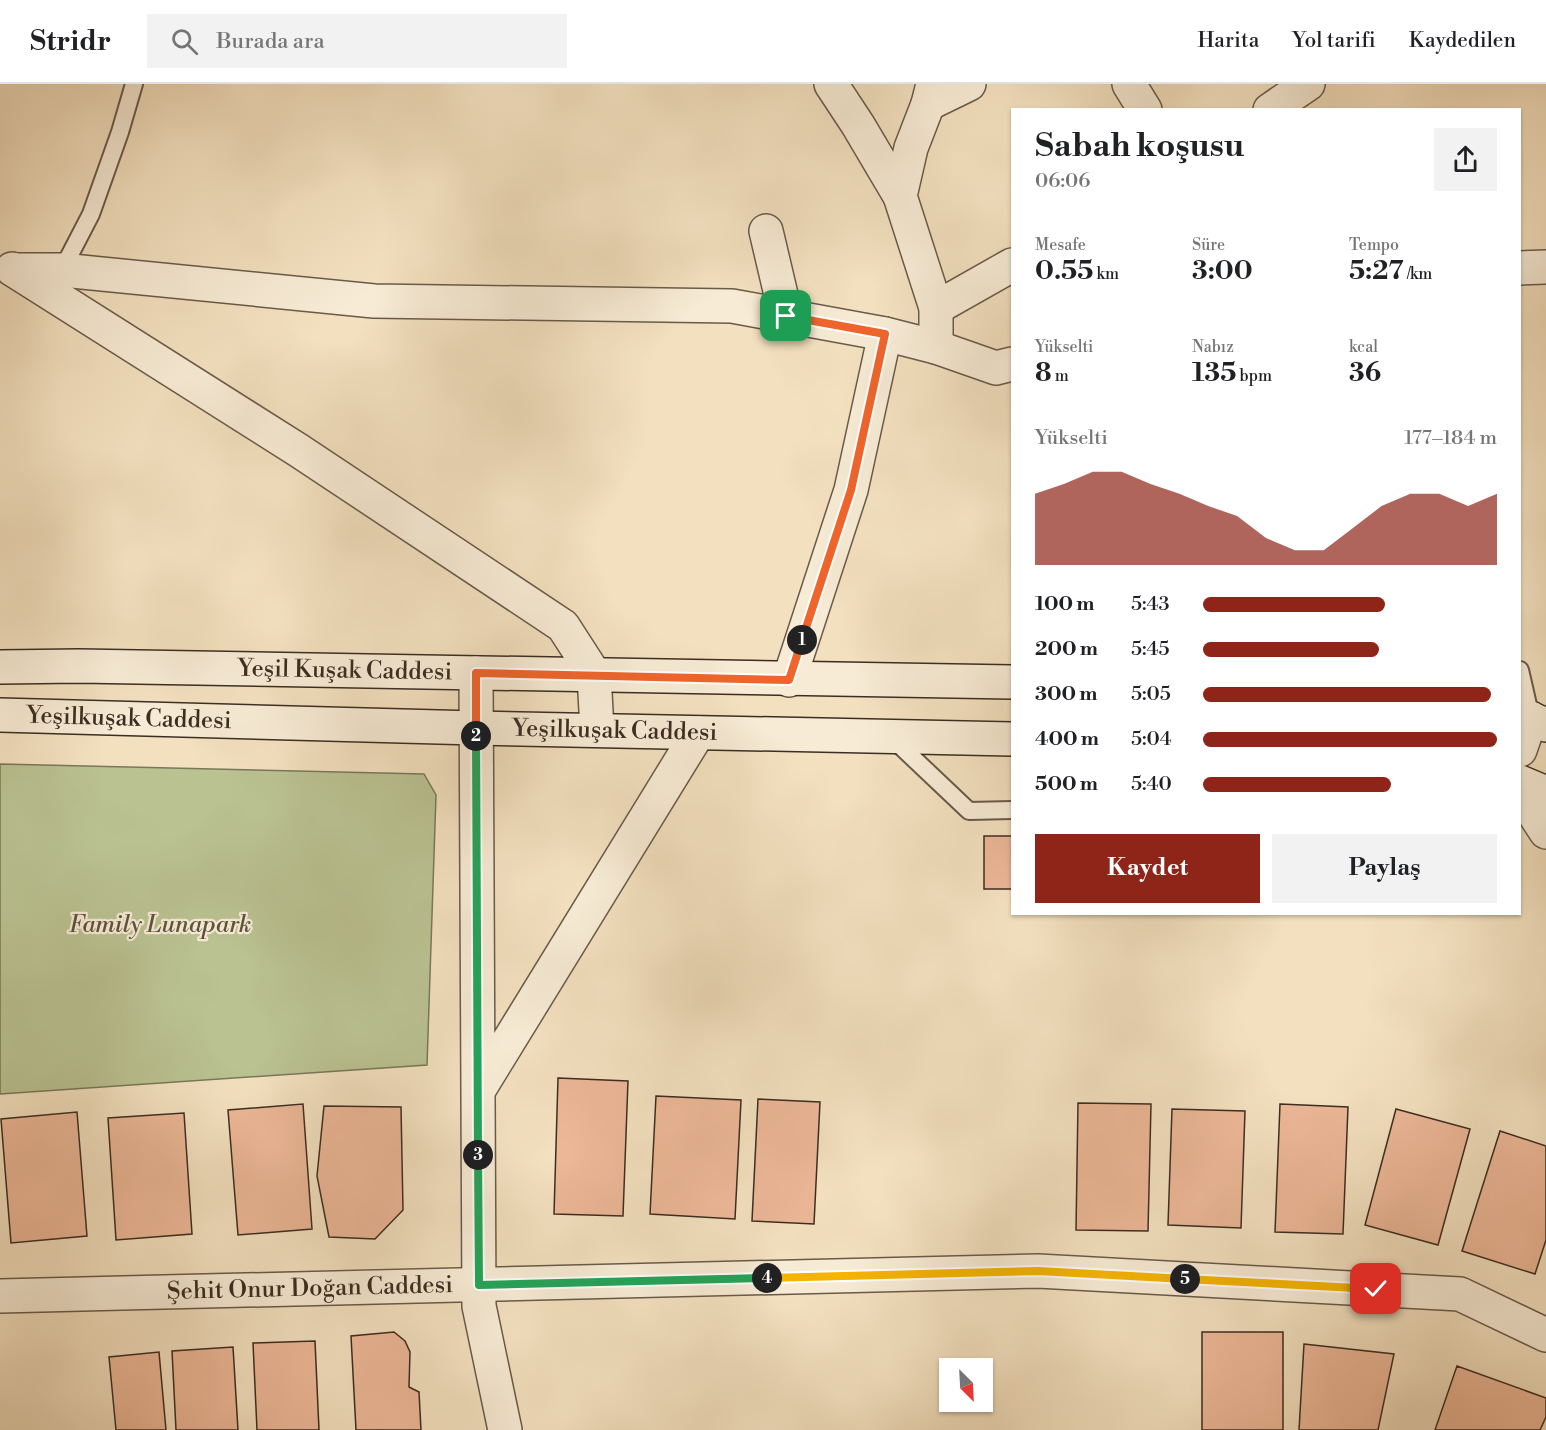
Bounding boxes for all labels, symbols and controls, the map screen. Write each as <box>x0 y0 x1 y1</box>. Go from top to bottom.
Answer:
search box <box>147 14 567 68</box>
text: Stridr <box>30 24 111 59</box>
icon: search <box>168 25 201 58</box>
text: Burada ara <box>216 28 325 55</box>
text: Harita <box>1197 28 1259 54</box>
text: Yol tarifi <box>1292 28 1376 54</box>
text: Kaydedilen <box>1409 28 1516 54</box>
text: Sabah koşusu <box>1035 126 1244 167</box>
button: share <box>1434 128 1497 191</box>
text: 06:06 <box>1035 169 1090 194</box>
text: Mesafe <box>1035 235 1086 255</box>
text: Süre <box>1192 235 1225 255</box>
text: Tempo <box>1349 235 1399 255</box>
text: 0.55 <box>1035 255 1093 287</box>
text: 3:00 <box>1192 255 1253 287</box>
text: 5:27 <box>1349 255 1404 287</box>
text: km <box>1093 264 1119 284</box>
text: /km <box>1404 264 1432 284</box>
pin <box>760 290 811 341</box>
icon: arrive <box>769 299 802 332</box>
text: Yükselti <box>1035 337 1093 357</box>
text: Nabız <box>1192 337 1234 357</box>
text: kcal <box>1349 337 1378 357</box>
text: 8 <box>1035 357 1052 389</box>
text: 135 <box>1192 357 1236 389</box>
text: 36 <box>1349 357 1381 389</box>
text: m <box>1052 366 1069 386</box>
text: bpm <box>1236 366 1272 386</box>
text: Yükselti <box>1035 426 1108 451</box>
text: 177–184 m <box>1404 426 1497 451</box>
text: 100 m <box>1035 592 1094 617</box>
text: 5:43 <box>1131 592 1169 617</box>
pin: 1 <box>787 625 817 655</box>
text: 1 <box>798 630 806 650</box>
text: 200 m <box>1035 637 1098 662</box>
text: 5:45 <box>1131 637 1169 662</box>
street label: Yeşil Kuşak Caddesi <box>235 654 453 687</box>
text: 300 m <box>1035 682 1098 707</box>
text: 5:05 <box>1131 682 1171 707</box>
street label: Yeşilkuşak Caddesi <box>24 701 232 736</box>
street label: Yeşilkuşak Caddesi <box>510 714 718 748</box>
pin: 2 <box>461 721 491 751</box>
text: 2 <box>471 726 481 746</box>
text: 400 m <box>1035 727 1099 752</box>
text: 5:04 <box>1131 727 1172 752</box>
text: 500 m <box>1035 772 1098 797</box>
text: 5:40 <box>1131 772 1172 797</box>
button: Kaydet <box>1035 834 1260 903</box>
button: Paylaş <box>1272 834 1497 903</box>
park label: Family Lunapark <box>69 910 251 940</box>
pin: 3 <box>463 1140 493 1170</box>
text: 3 <box>473 1145 483 1165</box>
pin: 4 <box>752 1263 782 1293</box>
pin <box>1350 1263 1401 1314</box>
pin: 5 <box>1170 1264 1200 1294</box>
text: 4 <box>762 1268 772 1288</box>
text: 5 <box>1180 1269 1190 1289</box>
street label: Şehit Onur Doğan Caddesi <box>166 1270 453 1307</box>
icon: check <box>1359 1272 1392 1305</box>
north arrow <box>939 1358 993 1412</box>
map controls <box>939 1358 993 1412</box>

